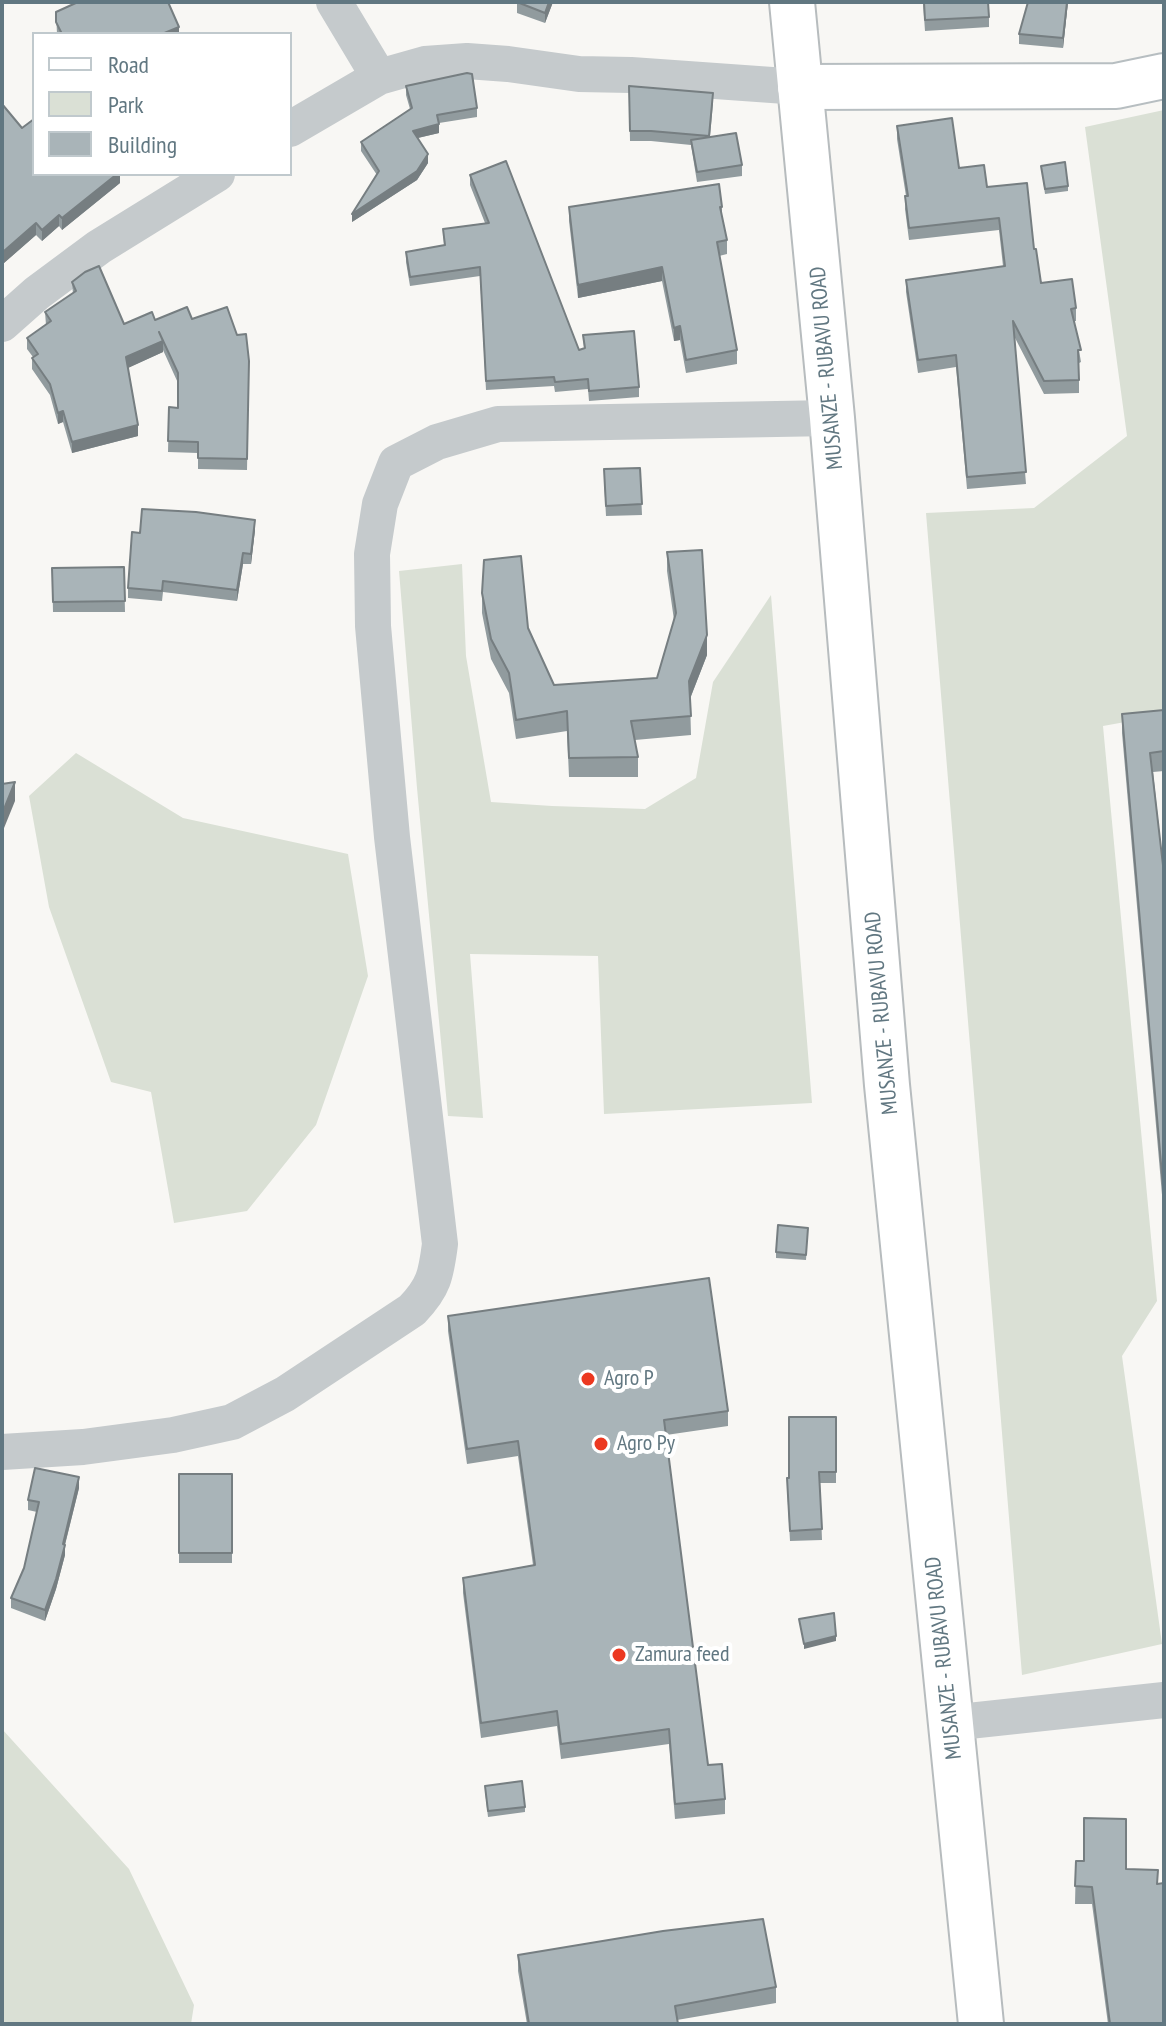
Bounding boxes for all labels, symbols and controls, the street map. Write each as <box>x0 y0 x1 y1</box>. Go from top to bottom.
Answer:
legend <box>32 32 292 176</box>
text: Road <box>108 49 149 80</box>
text: Park <box>108 89 144 120</box>
text: Building <box>108 129 177 160</box>
street label: MUSANZE - RUBAVU ROAD <box>805 265 849 471</box>
street label: MUSANZE - RUBAVU ROAD <box>860 910 904 1116</box>
place label: Agro P <box>604 1366 654 1392</box>
marker: Agro P <box>579 1370 597 1388</box>
place label: Agro Py <box>617 1431 675 1457</box>
marker: Agro Py <box>592 1435 610 1453</box>
street label: MUSANZE - RUBAVU ROAD <box>920 1555 968 1761</box>
place label: Zamura feed <box>635 1642 729 1668</box>
marker: Zamura feed <box>610 1646 628 1664</box>

